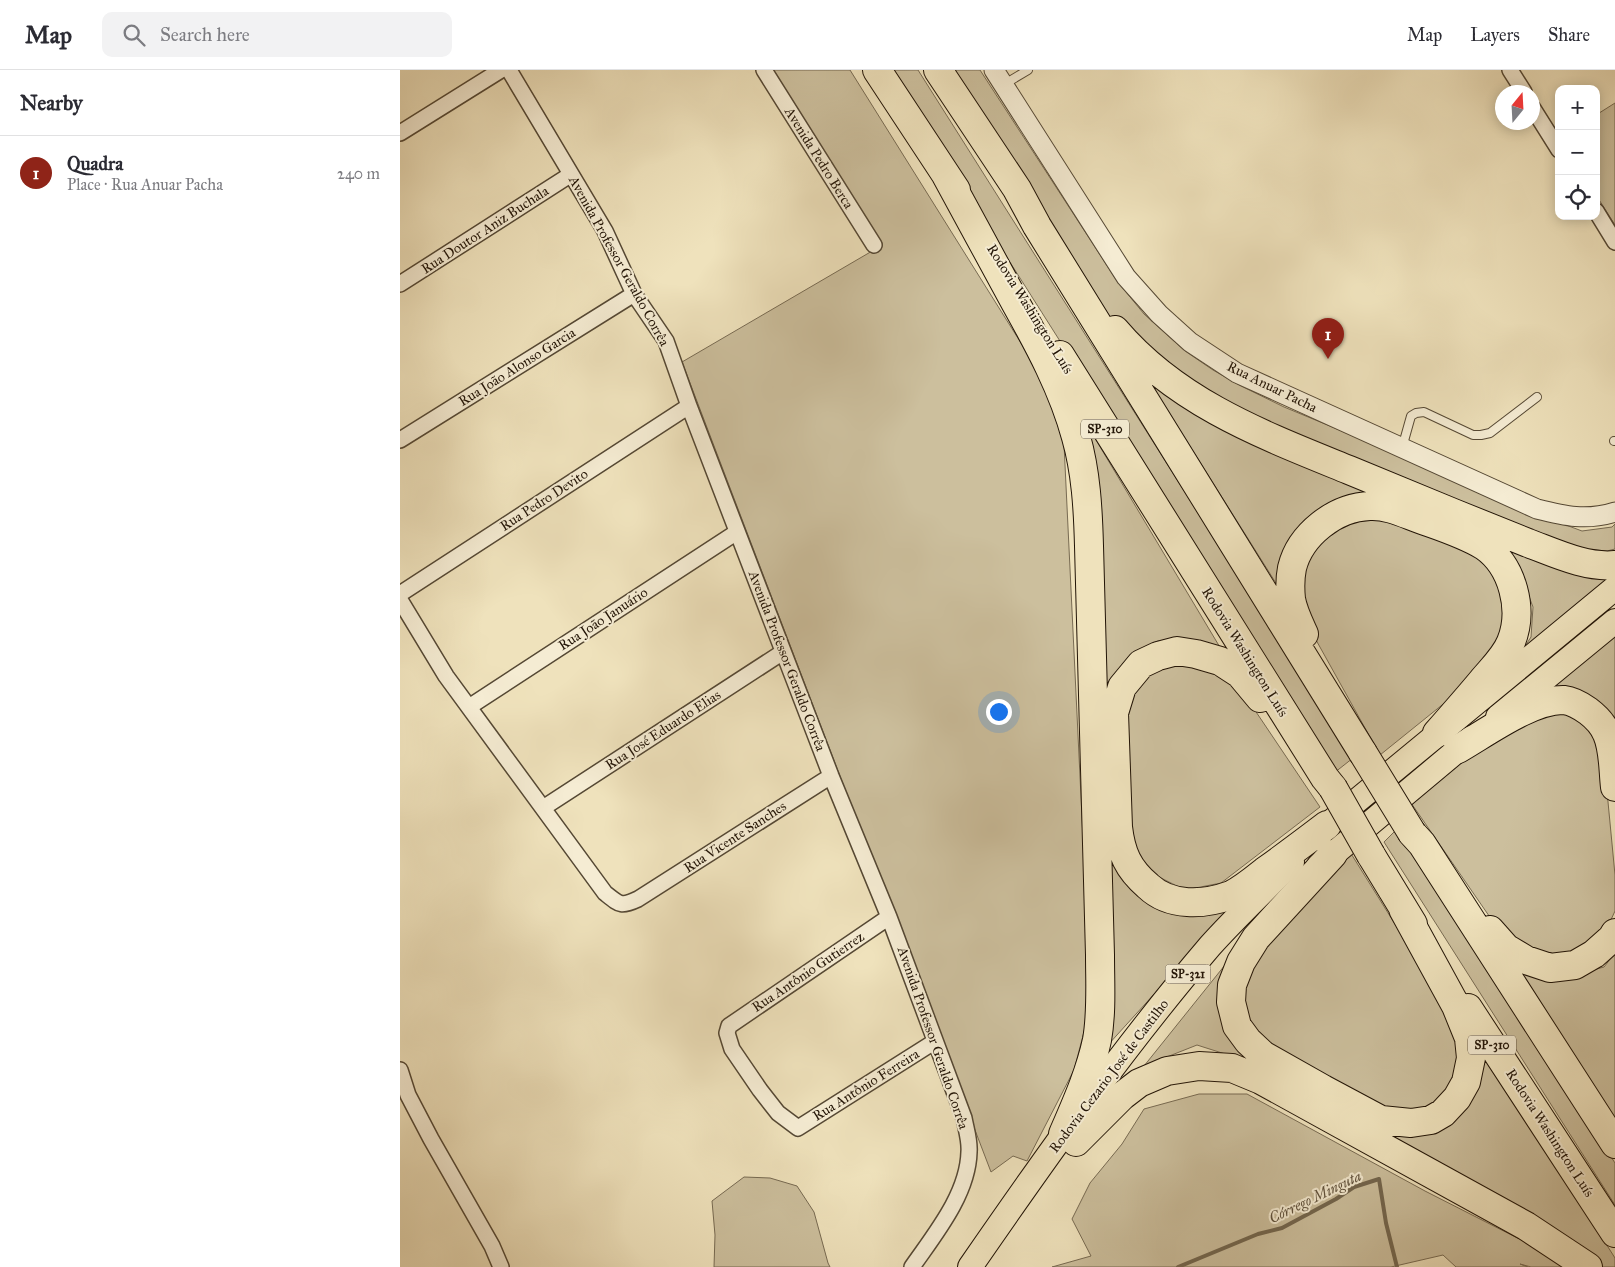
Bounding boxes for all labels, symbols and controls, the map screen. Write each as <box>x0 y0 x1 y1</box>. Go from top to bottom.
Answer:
search box <box>102 12 452 57</box>
text: Map <box>25 20 72 50</box>
icon: search <box>120 21 148 49</box>
text: Search here <box>160 23 250 46</box>
text: Map <box>1407 24 1442 46</box>
text: Layers <box>1470 24 1520 46</box>
text: Share <box>1548 24 1590 46</box>
north arrow <box>1495 85 1540 130</box>
map controls <box>1555 85 1600 220</box>
button: + <box>1555 85 1600 130</box>
text: Nearby <box>20 90 83 116</box>
street label: Avenida Pedro Berca <box>780 103 857 212</box>
button: − <box>1555 130 1600 175</box>
text: Quadra <box>67 152 123 175</box>
text: 1 <box>33 164 39 183</box>
text: 240 m <box>337 164 380 183</box>
street label: Avenida Professor Geraldo Corrêa <box>565 172 673 349</box>
text: Place · Rua Anuar Pacha <box>67 175 223 194</box>
button: locate <box>1555 175 1600 220</box>
street label: Rua Doutor Aniz Buchala <box>418 182 552 278</box>
street label: Rodovia Washington Luís <box>983 241 1077 377</box>
pin: 1 <box>1312 318 1344 359</box>
street label: Rua João Alonso Garcia <box>455 324 579 411</box>
street label: Rua Anuar Pacha <box>1224 358 1320 416</box>
road number: SP-310 <box>1081 419 1129 438</box>
street label: Rua Pedro Devito <box>497 465 591 535</box>
street label: Avenida Professor Geraldo Corrêa <box>744 567 829 754</box>
street label: Rua João Januário <box>555 584 651 655</box>
street label: Rodovia Washington Luís <box>1198 584 1292 720</box>
street label: Rua José Eduardo Elias <box>602 686 724 774</box>
your location <box>986 699 1012 725</box>
street label: Rua Vicente Sanches <box>681 798 789 876</box>
street label: Rua Antônio Gutierrez <box>749 928 868 1016</box>
street label: Avenida Professor Geraldo Corrêa <box>893 944 972 1132</box>
road number: SP-321 <box>1166 964 1210 984</box>
street label: Rodovia Cezario José de Castilho <box>1046 996 1173 1157</box>
road number: SP-310 <box>1468 1036 1516 1054</box>
street label: Rua Antônio Ferreira <box>810 1045 923 1125</box>
street label: Rodovia Washington Luís <box>1502 1066 1598 1200</box>
water label: Córrego Minguta <box>1266 1167 1364 1227</box>

